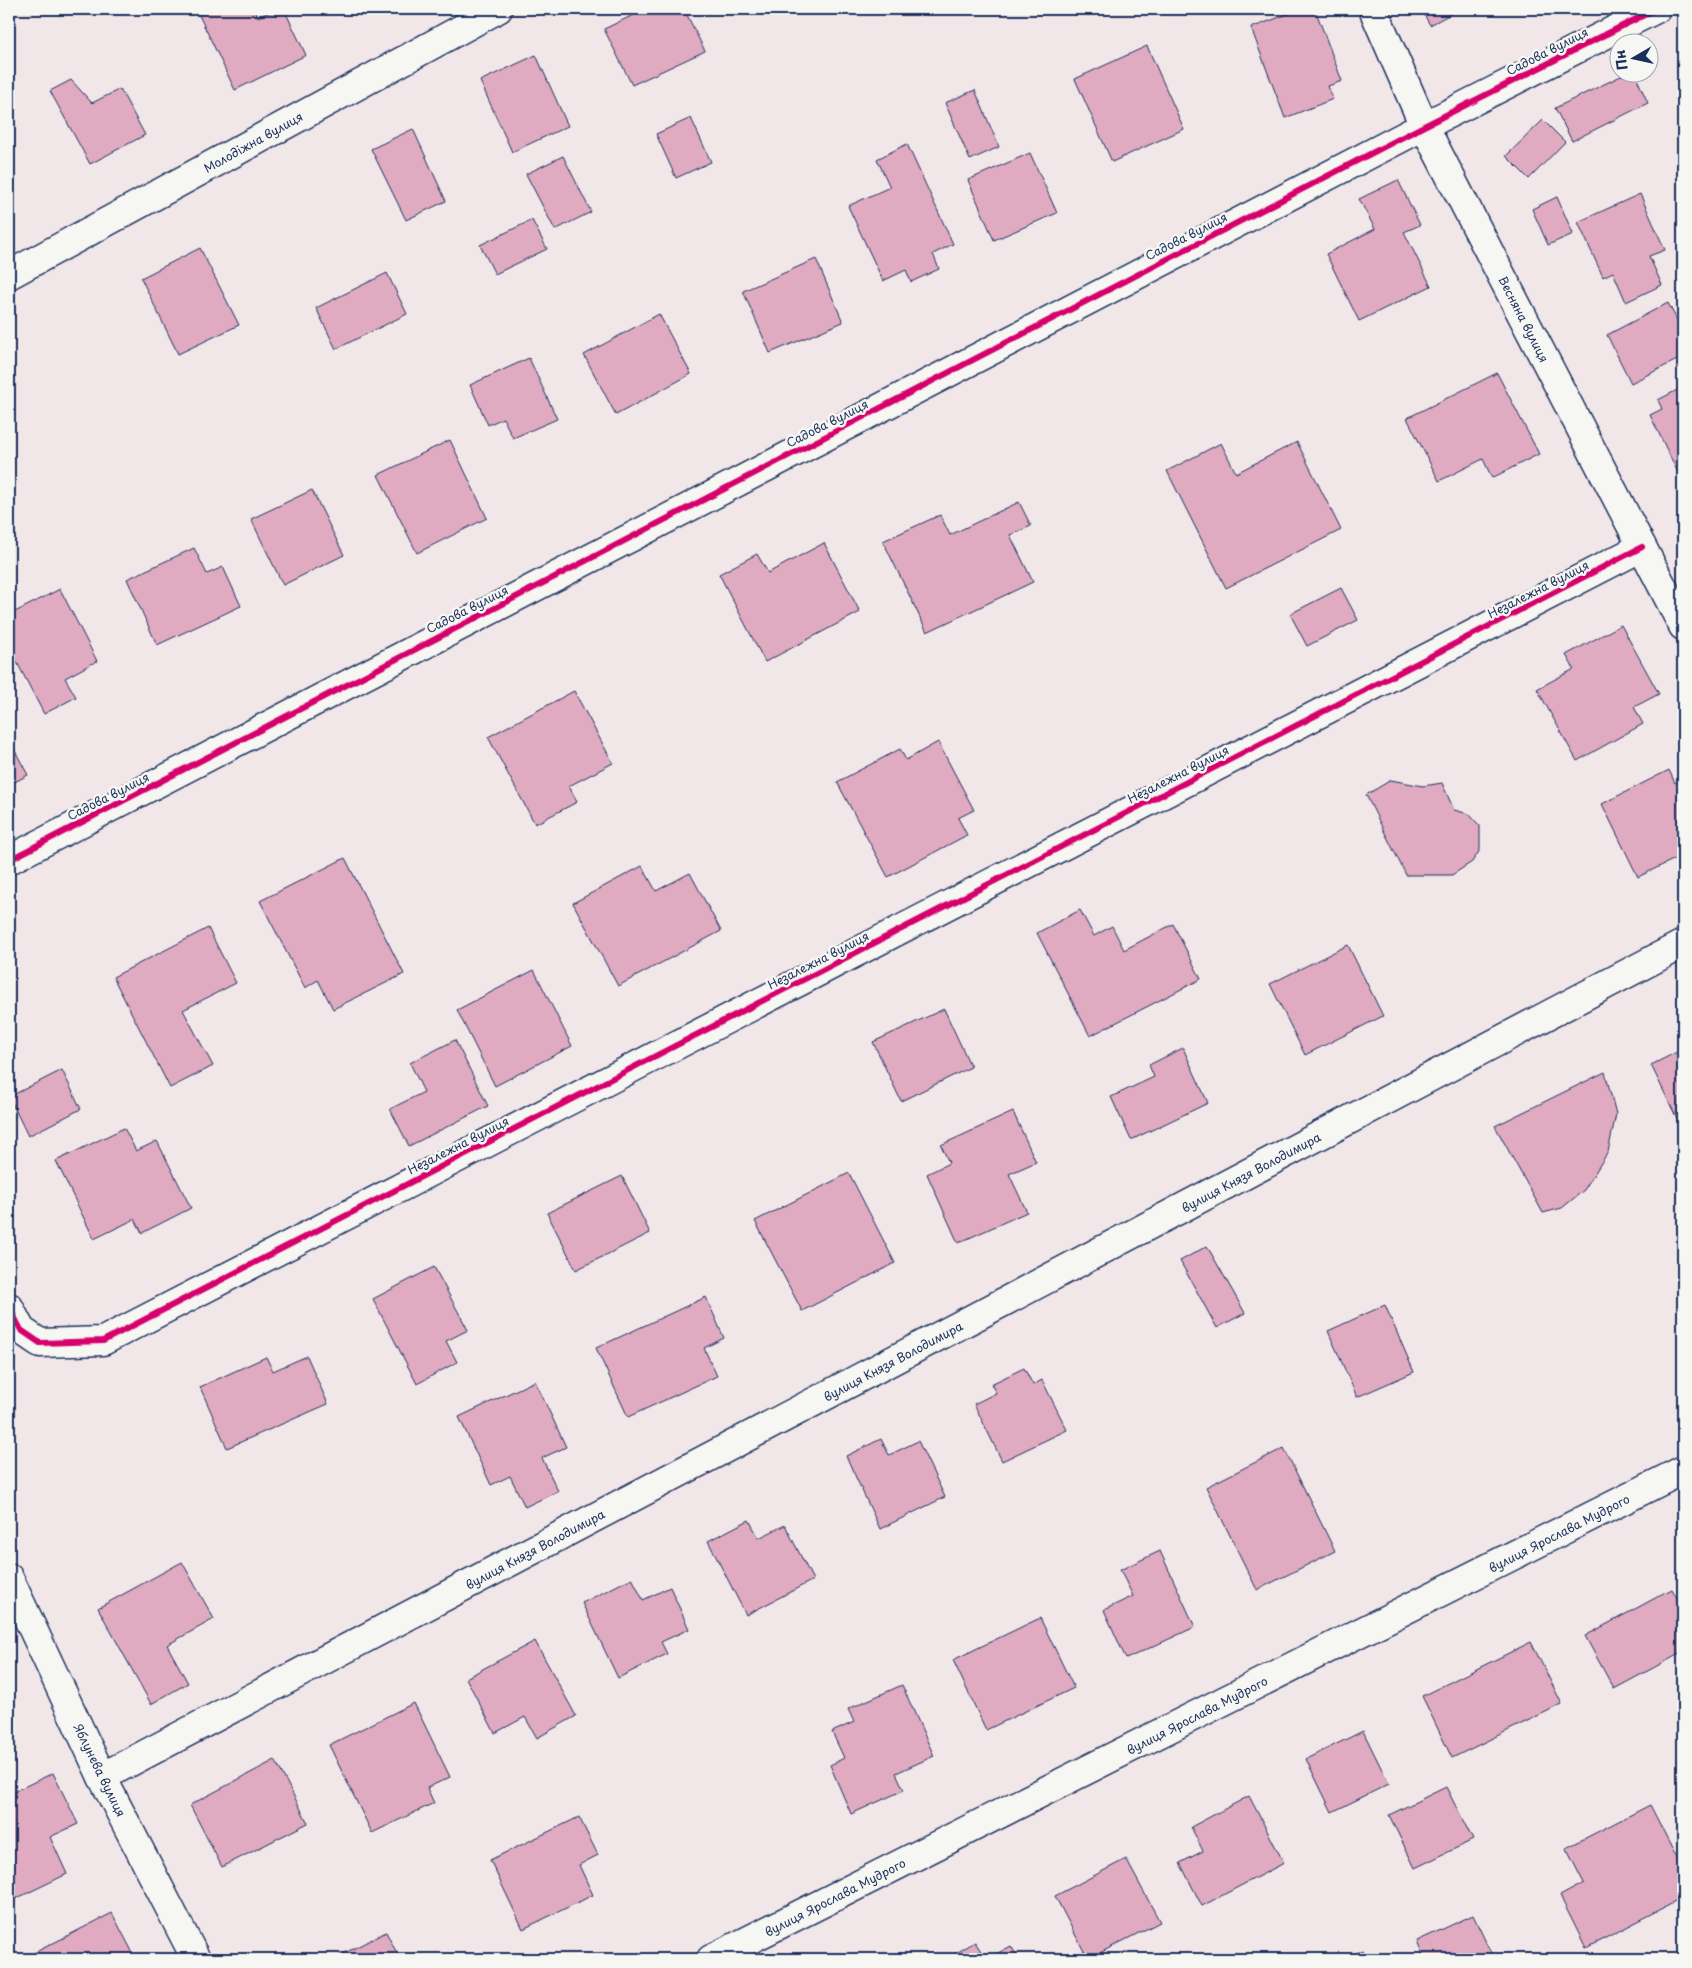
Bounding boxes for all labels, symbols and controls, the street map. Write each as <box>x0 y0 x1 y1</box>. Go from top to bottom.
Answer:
street label: Садова вулиця <box>1503 23 1591 79</box>
north arrow <box>1610 32 1660 82</box>
text: Пн <box>1609 48 1633 72</box>
street label: Молодіжна вулиця <box>200 107 306 177</box>
street label: Садова вулиця <box>1142 208 1230 264</box>
street label: Весняна вулиця <box>1494 273 1554 365</box>
street label: Садова вулиця <box>783 395 871 451</box>
street label: Незалежна вулиця <box>1484 556 1592 622</box>
street label: Садова вулиця <box>423 581 511 637</box>
street label: Незалежна вулиця <box>1124 741 1232 807</box>
street label: Садова вулиця <box>64 768 152 824</box>
street label: Незалежна вулиця <box>764 927 872 993</box>
street label: Незалежна вулиця <box>404 1112 512 1178</box>
street label: вулиця Князя Володимира <box>1178 1127 1324 1216</box>
street label: вулиця Князя Володимира <box>820 1316 966 1405</box>
street label: вулиця Ярослава Мудрого <box>1485 1489 1633 1577</box>
street label: вулиця Князя Володимира <box>462 1504 608 1593</box>
street label: вулиця Ярослава Мудрого <box>1123 1671 1271 1759</box>
street label: Яблунева вулиця <box>70 1720 130 1820</box>
street label: вулиця Ярослава Мудрого <box>761 1853 909 1941</box>

